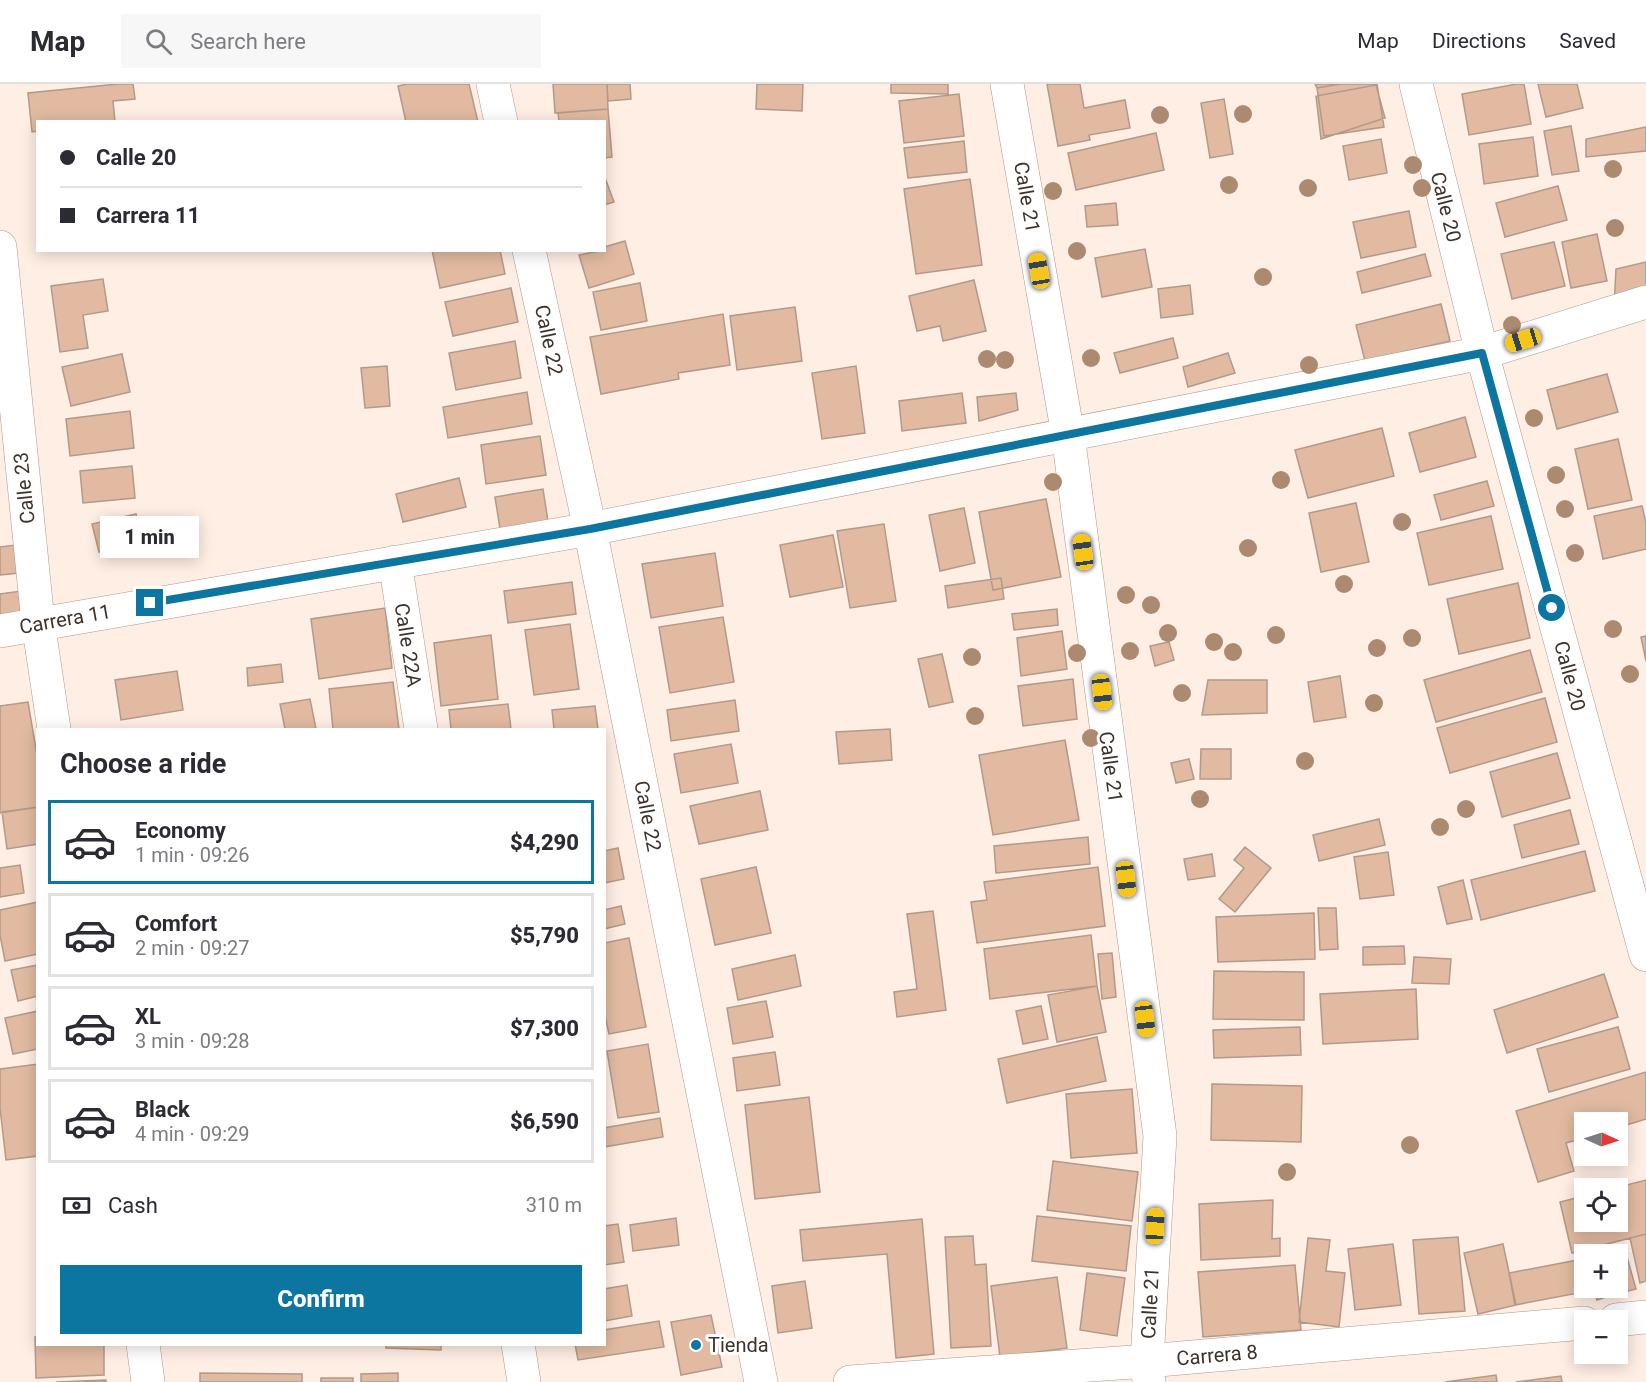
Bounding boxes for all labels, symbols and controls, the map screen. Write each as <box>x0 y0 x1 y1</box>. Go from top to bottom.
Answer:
search box <box>121 14 541 68</box>
text: Map <box>30 25 85 58</box>
icon: search <box>142 25 175 58</box>
text: Search here <box>190 29 306 54</box>
text: Map <box>1357 29 1399 53</box>
text: Directions <box>1432 29 1526 53</box>
text: Saved <box>1559 29 1616 53</box>
text: Calle 20 <box>96 145 176 170</box>
street label: Calle 21 <box>1009 160 1045 234</box>
street label: Calle 20 <box>1426 169 1466 245</box>
text: Carrera 11 <box>96 203 200 228</box>
car <box>1027 252 1051 290</box>
street label: Calle 22 <box>530 302 568 378</box>
car <box>1503 326 1543 354</box>
street label: Calle 23 <box>8 451 40 525</box>
callout: 1 min <box>100 516 200 558</box>
text: 1 min <box>124 525 175 549</box>
car <box>1072 533 1094 571</box>
route end <box>136 589 163 616</box>
route start <box>1538 594 1565 621</box>
street label: Carrera 11 <box>17 599 113 639</box>
street label: Calle 22A <box>390 601 426 689</box>
street label: Calle 20 <box>1549 638 1591 714</box>
car <box>1091 673 1113 711</box>
street label: Calle 21 <box>1094 730 1128 804</box>
text: Choose a ride <box>60 748 226 780</box>
street label: Calle 22 <box>629 779 667 853</box>
icon: car <box>63 815 117 869</box>
text: Economy <box>135 818 226 843</box>
text: $4,290 <box>510 830 579 855</box>
text: 1 min · 09:26 <box>135 843 250 867</box>
car <box>1115 860 1137 898</box>
icon: car <box>63 908 117 962</box>
text: Comfort <box>135 911 217 936</box>
text: $5,790 <box>510 923 579 948</box>
text: 2 min · 09:27 <box>135 936 250 960</box>
car <box>1134 1000 1156 1038</box>
icon: car <box>63 1001 117 1055</box>
text: XL <box>135 1004 161 1029</box>
text: $7,300 <box>510 1016 579 1041</box>
text: 3 min · 09:28 <box>135 1029 250 1053</box>
icon: car <box>63 1094 117 1148</box>
text: Black <box>135 1097 190 1122</box>
text: $6,590 <box>510 1109 579 1134</box>
north arrow <box>1574 1112 1628 1166</box>
map controls <box>1574 1112 1628 1364</box>
text: 4 min · 09:29 <box>135 1122 250 1146</box>
button: locate <box>1574 1178 1628 1232</box>
icon: cash <box>60 1189 93 1222</box>
text: Cash <box>108 1193 158 1218</box>
text: 310 m <box>526 1193 582 1217</box>
car <box>1145 1208 1165 1244</box>
button: + <box>1574 1244 1628 1298</box>
button: Confirm <box>60 1265 582 1334</box>
street label: Calle 21 <box>1136 1267 1164 1339</box>
button: − <box>1574 1310 1628 1364</box>
place label: Tienda <box>708 1333 769 1357</box>
marker: Tienda <box>689 1338 703 1352</box>
street label: Carrera 8 <box>1175 1340 1259 1370</box>

